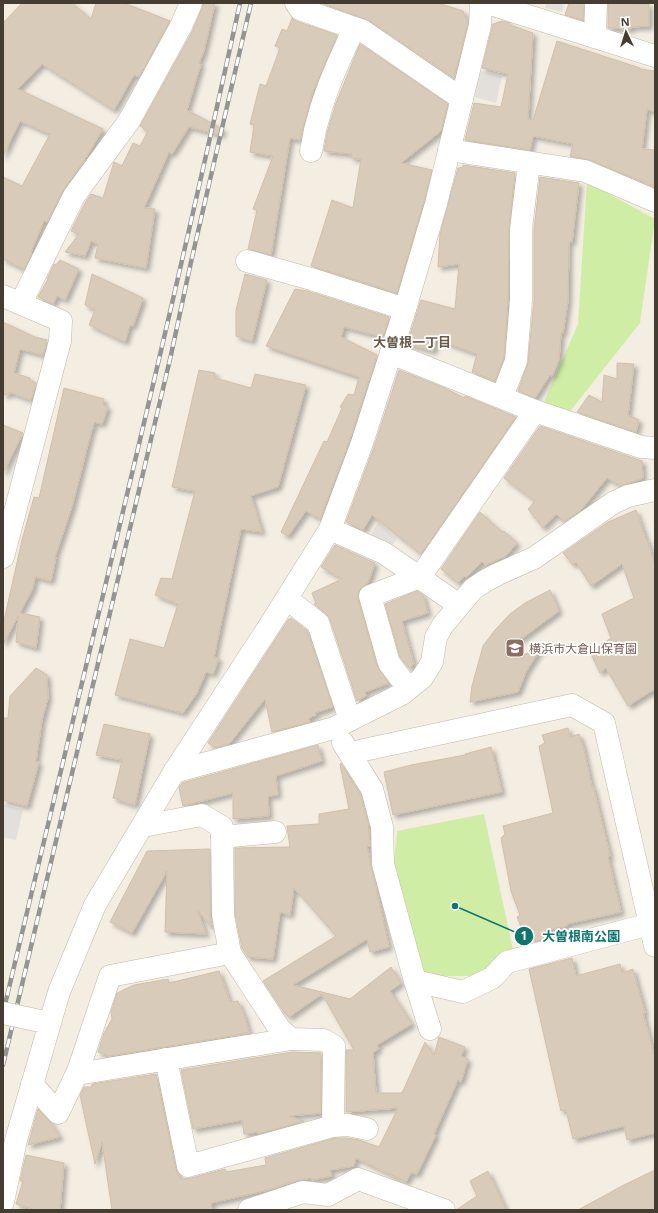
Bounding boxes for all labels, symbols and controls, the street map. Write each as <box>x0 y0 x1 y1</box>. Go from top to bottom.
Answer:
north arrow <box>606 12 646 52</box>
text: N <box>620 14 630 29</box>
district label: 大曽根一丁目 <box>373 333 451 351</box>
school or university icon: 横浜市大倉山保育園 <box>504 637 526 659</box>
place label: 横浜市大倉山保育園 <box>529 640 637 657</box>
callout: 大曽根南公園 <box>514 923 628 948</box>
text: 1 <box>521 927 527 944</box>
text: 大曽根南公園 <box>542 927 620 945</box>

